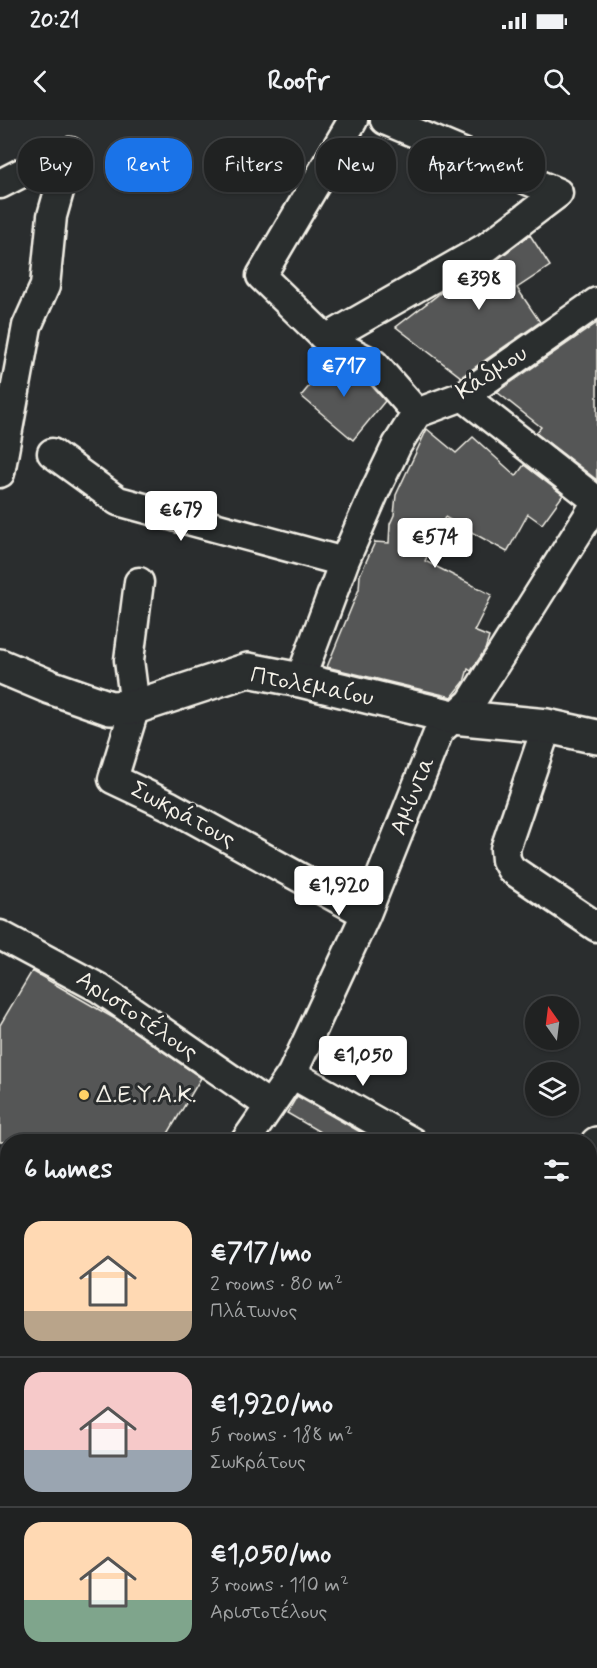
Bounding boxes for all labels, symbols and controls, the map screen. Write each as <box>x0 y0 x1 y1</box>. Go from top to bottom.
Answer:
text: 20:21 <box>30 7 79 35</box>
text: Roofr <box>267 64 330 99</box>
icon: back <box>24 65 57 98</box>
icon: search <box>540 65 573 98</box>
chip: Buy <box>18 138 93 192</box>
chip: Rent <box>105 138 192 192</box>
chip: Filters <box>204 138 304 192</box>
chip: New <box>316 138 396 192</box>
chip: Apartment <box>408 138 545 192</box>
pin: €398 <box>443 260 515 311</box>
text: €398 <box>457 266 501 293</box>
street label: Κάδμου <box>450 338 534 408</box>
pin: €717 <box>308 347 380 398</box>
text: €717 <box>321 353 367 380</box>
pin: €679 <box>145 491 217 542</box>
text: €679 <box>159 497 203 524</box>
pin: €574 <box>399 518 471 569</box>
text: €574 <box>412 524 458 551</box>
street label: Πτολεμαίου <box>248 660 376 714</box>
street label: Αμύντα <box>383 752 443 840</box>
street label: Σωκράτους <box>125 774 241 856</box>
pin: €1,920 <box>290 866 388 917</box>
text: €1,920 <box>308 872 370 899</box>
street label: Αριστοτέλους <box>70 963 205 1068</box>
north arrow <box>525 996 579 1050</box>
map controls <box>525 996 579 1116</box>
pin: €1,050 <box>314 1036 412 1087</box>
text: €1,050 <box>333 1042 393 1069</box>
button: layers <box>525 1062 579 1116</box>
place label: Δ.Ε.Υ.Α.Κ. <box>96 1080 197 1111</box>
marker: Δ.Ε.Υ.Α.Κ. <box>77 1088 91 1102</box>
text: 6 homes <box>24 1153 112 1187</box>
icon: filters <box>540 1154 573 1187</box>
text: €717/mo <box>210 1237 312 1271</box>
icon: home <box>72 1245 144 1317</box>
text: 2 rooms · 80 m² <box>210 1271 343 1298</box>
text: Πλάτωνος <box>210 1298 297 1325</box>
text: €1,920/mo <box>210 1388 333 1422</box>
icon: home <box>72 1396 144 1468</box>
text: 5 rooms · 188 m² <box>210 1422 353 1449</box>
text: Σωκράτους <box>210 1449 306 1476</box>
text: €1,050/mo <box>210 1538 331 1572</box>
icon: home <box>72 1546 144 1618</box>
text: 3 rooms · 110 m² <box>210 1572 349 1599</box>
text: Αριστοτέλους <box>210 1599 327 1626</box>

